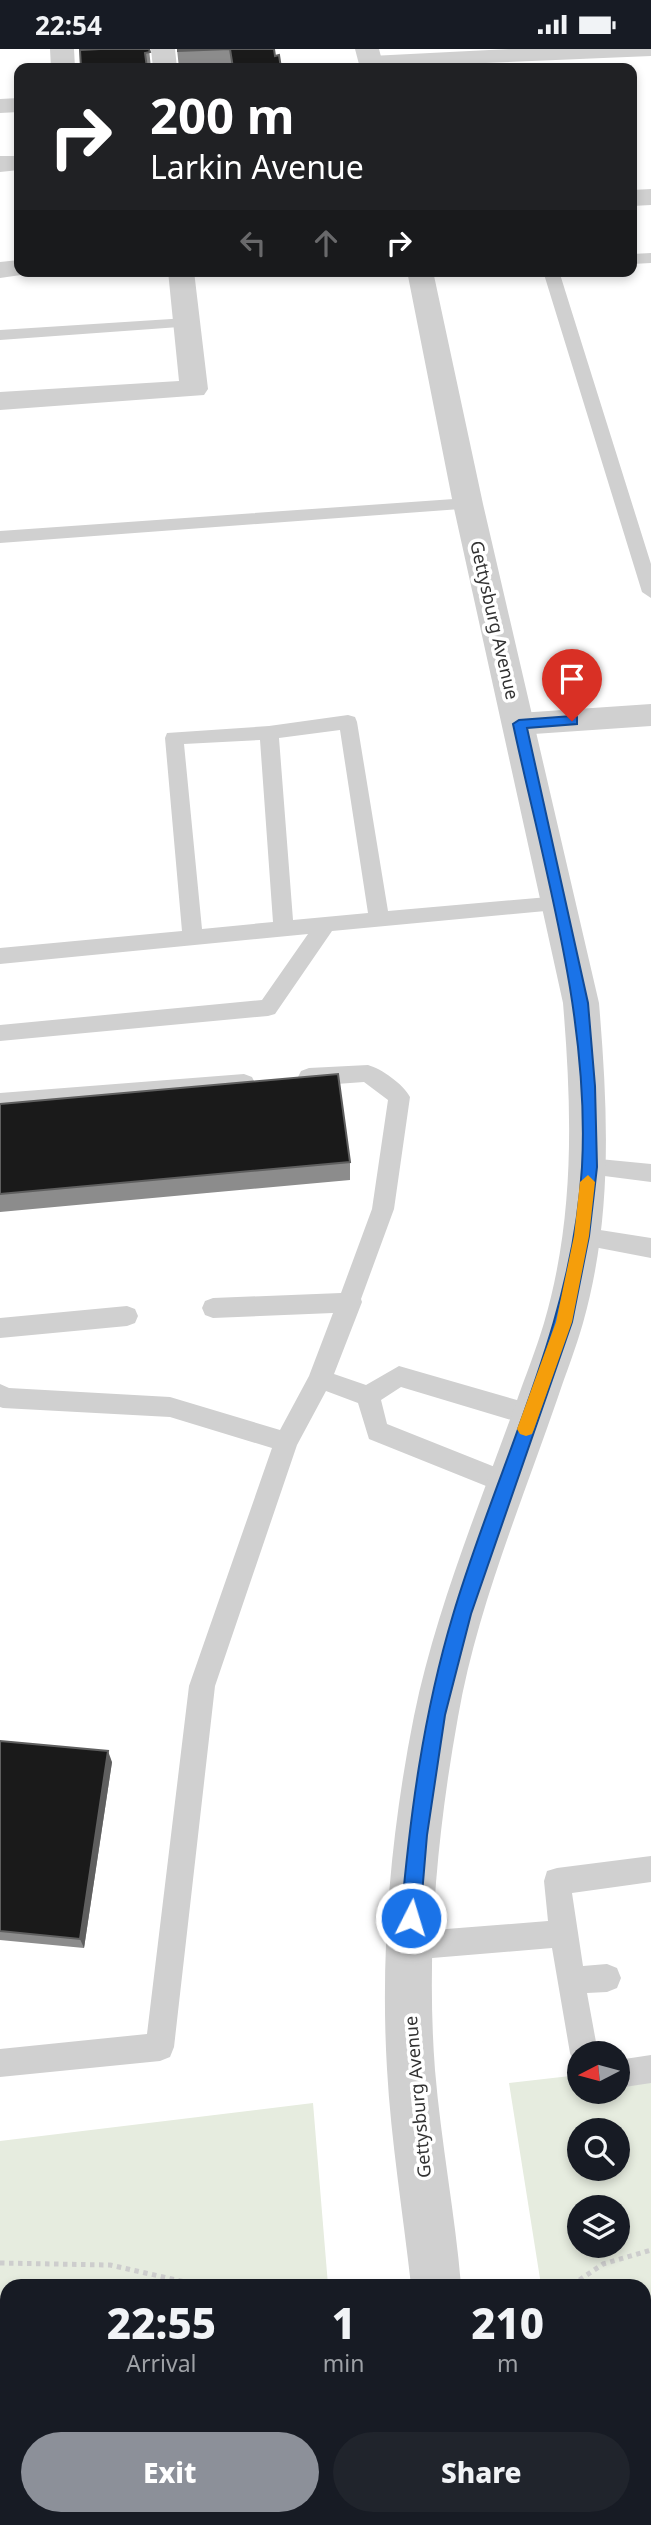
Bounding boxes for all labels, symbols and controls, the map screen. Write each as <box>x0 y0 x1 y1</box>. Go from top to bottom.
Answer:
text: 22:54 <box>35 7 102 43</box>
text: 200 m <box>150 82 295 148</box>
icon: right <box>35 91 126 182</box>
text: Larkin Avenue <box>150 145 364 188</box>
icon: left <box>234 224 272 262</box>
icon: ahead <box>307 224 345 262</box>
icon: right <box>380 224 418 262</box>
street label: Gettysburg Avenue <box>465 538 525 702</box>
pin <box>542 649 602 721</box>
icon: arrive <box>553 660 591 698</box>
position arrow <box>374 1881 448 1955</box>
street label: Gettysburg Avenue <box>398 2015 436 2179</box>
north arrow <box>567 2041 630 2103</box>
map controls <box>567 2041 630 2258</box>
button: search <box>567 2118 630 2181</box>
button: layers <box>567 2195 630 2258</box>
text: 22:55 <box>107 2294 216 2351</box>
text: 1 <box>331 2294 356 2351</box>
text: 210 <box>471 2294 544 2351</box>
text: Arrival <box>126 2347 196 2379</box>
text: min <box>323 2347 364 2379</box>
text: m <box>497 2347 518 2379</box>
button: Exit <box>21 2432 319 2512</box>
button: Share <box>333 2432 630 2512</box>

